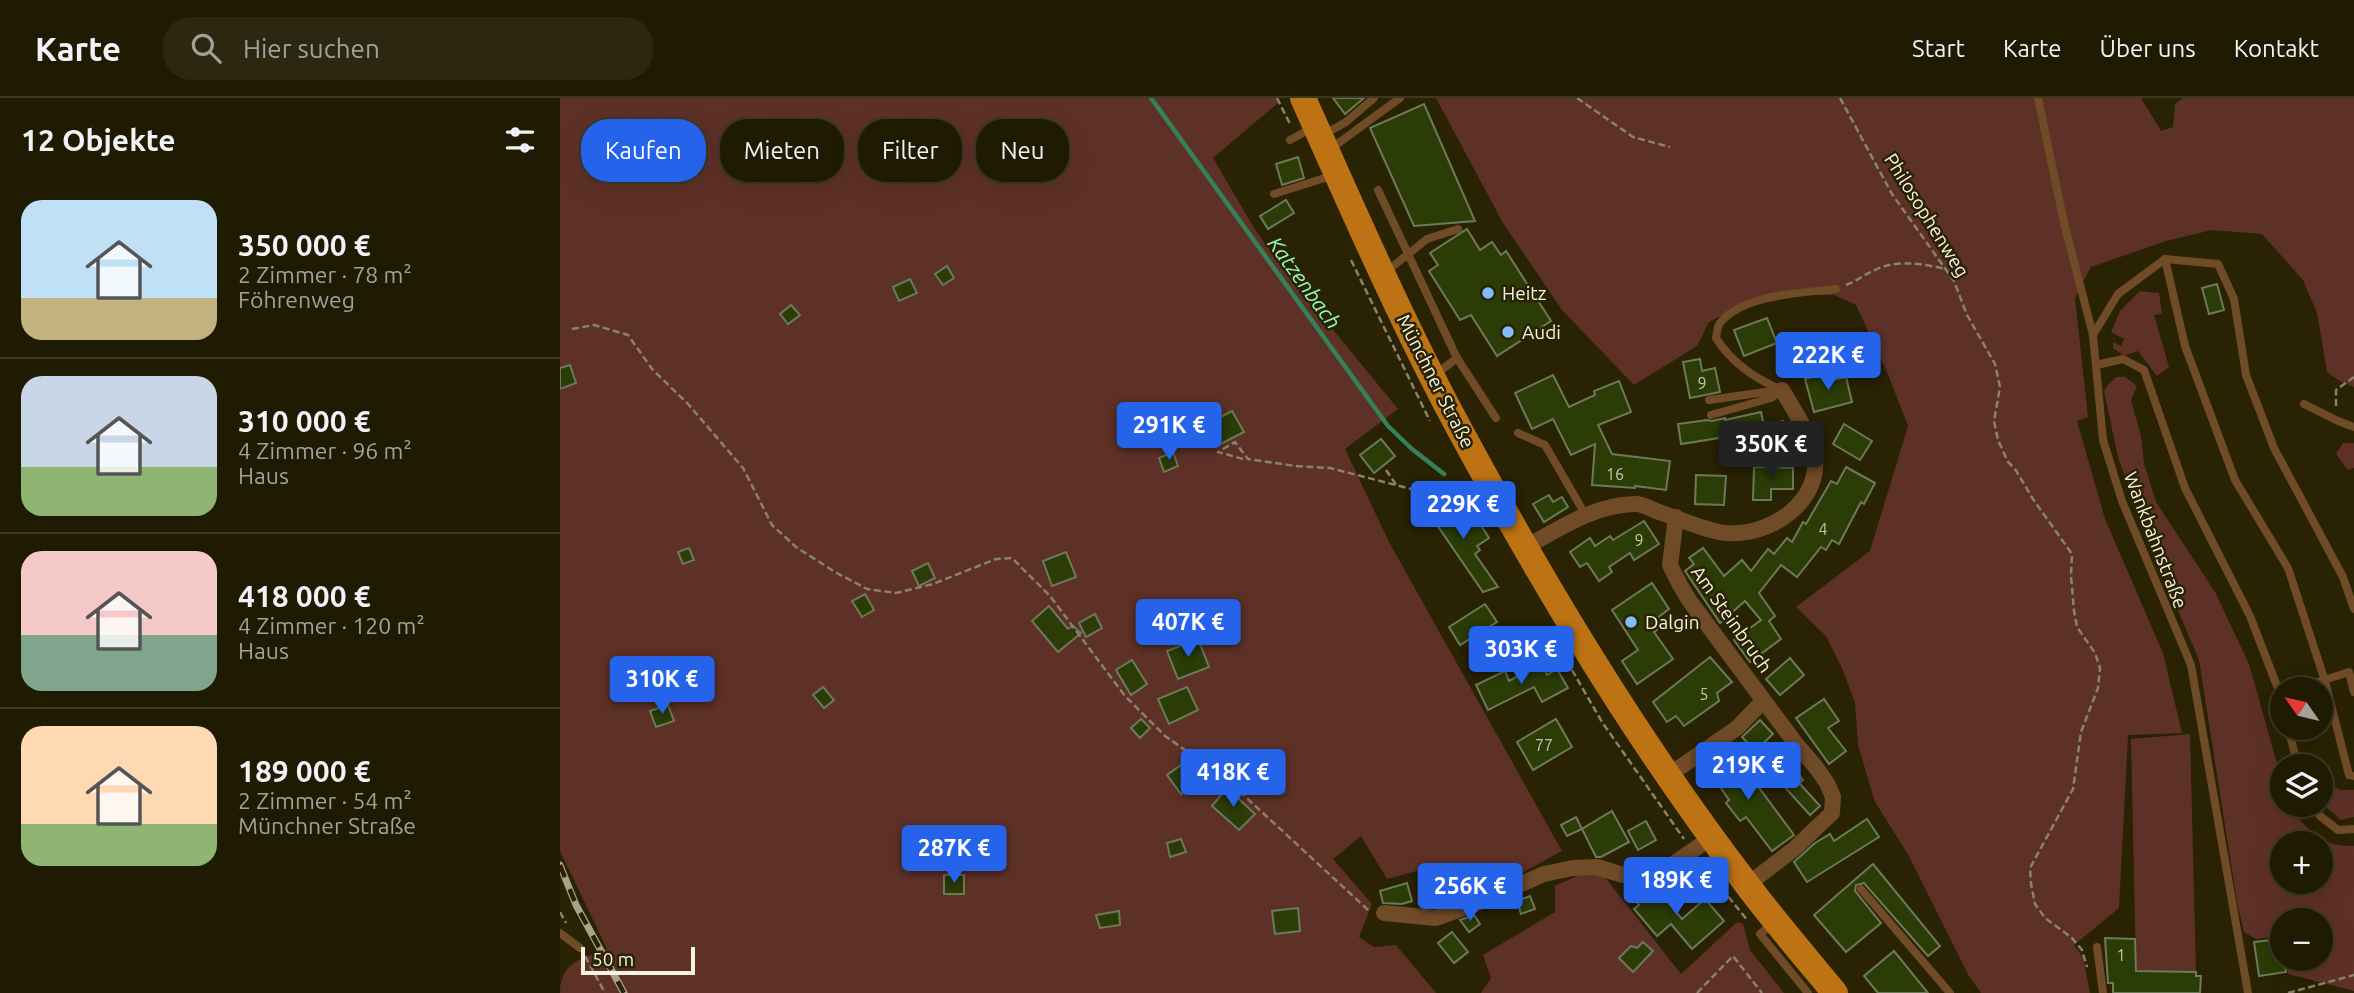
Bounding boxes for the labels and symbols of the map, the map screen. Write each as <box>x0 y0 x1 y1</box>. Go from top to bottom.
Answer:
street label: Philosophenweg <box>1880 149 1974 281</box>
water label: Katzenbach <box>1263 232 1346 333</box>
place label: Heitz <box>1502 282 1547 304</box>
marker: Heitz <box>1480 285 1496 301</box>
street label: Münchner Straße <box>1393 310 1479 452</box>
place label: Audi <box>1522 321 1561 343</box>
marker: Audi <box>1500 324 1516 340</box>
pin: 222K € <box>1771 332 1885 392</box>
house number: 9 <box>1697 374 1707 392</box>
pin: 291K € <box>1112 402 1226 462</box>
pin: 350K € <box>1714 422 1828 481</box>
house number: 16 <box>1606 465 1624 483</box>
street label: Wankbahnstraße <box>2120 469 2192 611</box>
pin: 229K € <box>1406 482 1520 541</box>
house number: 4 <box>1818 520 1828 538</box>
house number: 9 <box>1634 531 1644 549</box>
street label: Am Steinbruch <box>1687 561 1777 677</box>
pin: 407K € <box>1131 600 1245 659</box>
place label: Dalgin <box>1645 611 1700 633</box>
marker: Dalgin <box>1623 614 1639 630</box>
pin: 303K € <box>1464 626 1578 686</box>
pin: 310K € <box>605 656 719 716</box>
north arrow <box>2270 677 2333 740</box>
house number: 5 <box>1699 685 1709 703</box>
house number: 77 <box>1535 736 1553 754</box>
pin: 219K € <box>1691 742 1805 802</box>
pin: 418K € <box>1176 750 1290 809</box>
pin: 287K € <box>897 826 1011 885</box>
pin: 189K € <box>1619 858 1733 917</box>
pin: 256K € <box>1413 864 1527 923</box>
scale bar <box>581 944 695 976</box>
house number: 1 <box>2116 946 2126 964</box>

